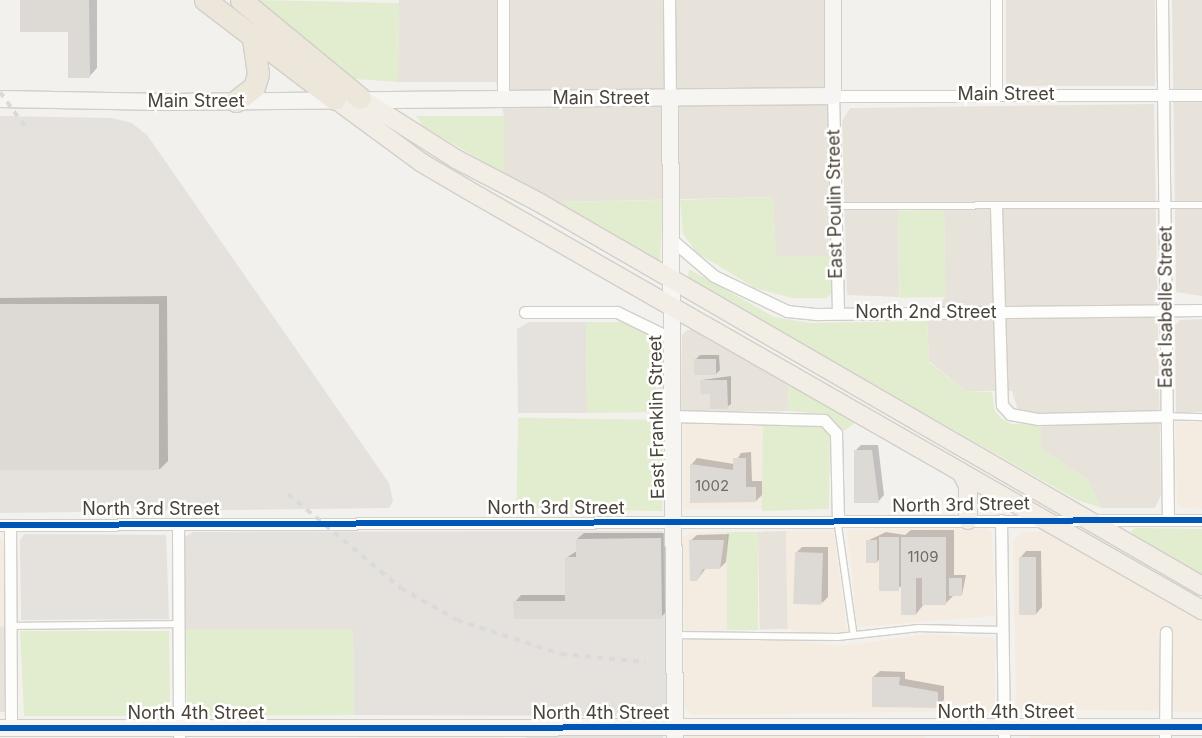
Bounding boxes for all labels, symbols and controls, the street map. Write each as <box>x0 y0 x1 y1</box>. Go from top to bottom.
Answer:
street label: Main Street <box>957 83 1055 105</box>
street label: Main Street <box>552 87 650 109</box>
street label: Main Street <box>147 90 245 112</box>
street label: East Poulin Street <box>823 129 847 279</box>
street label: East Isabelle Street <box>1155 226 1177 388</box>
street label: North 2nd Street <box>855 301 997 323</box>
street label: East Franklin Street <box>645 335 669 499</box>
house number: 1002 <box>695 477 729 495</box>
street label: North 3rd Street <box>892 493 1030 517</box>
street label: North 3rd Street <box>487 497 625 519</box>
street label: North 3rd Street <box>82 498 220 520</box>
house number: 1109 <box>908 548 938 566</box>
street label: North 4th Street <box>937 701 1075 723</box>
street label: North 4th Street <box>127 702 265 724</box>
street label: North 4th Street <box>532 702 670 724</box>

